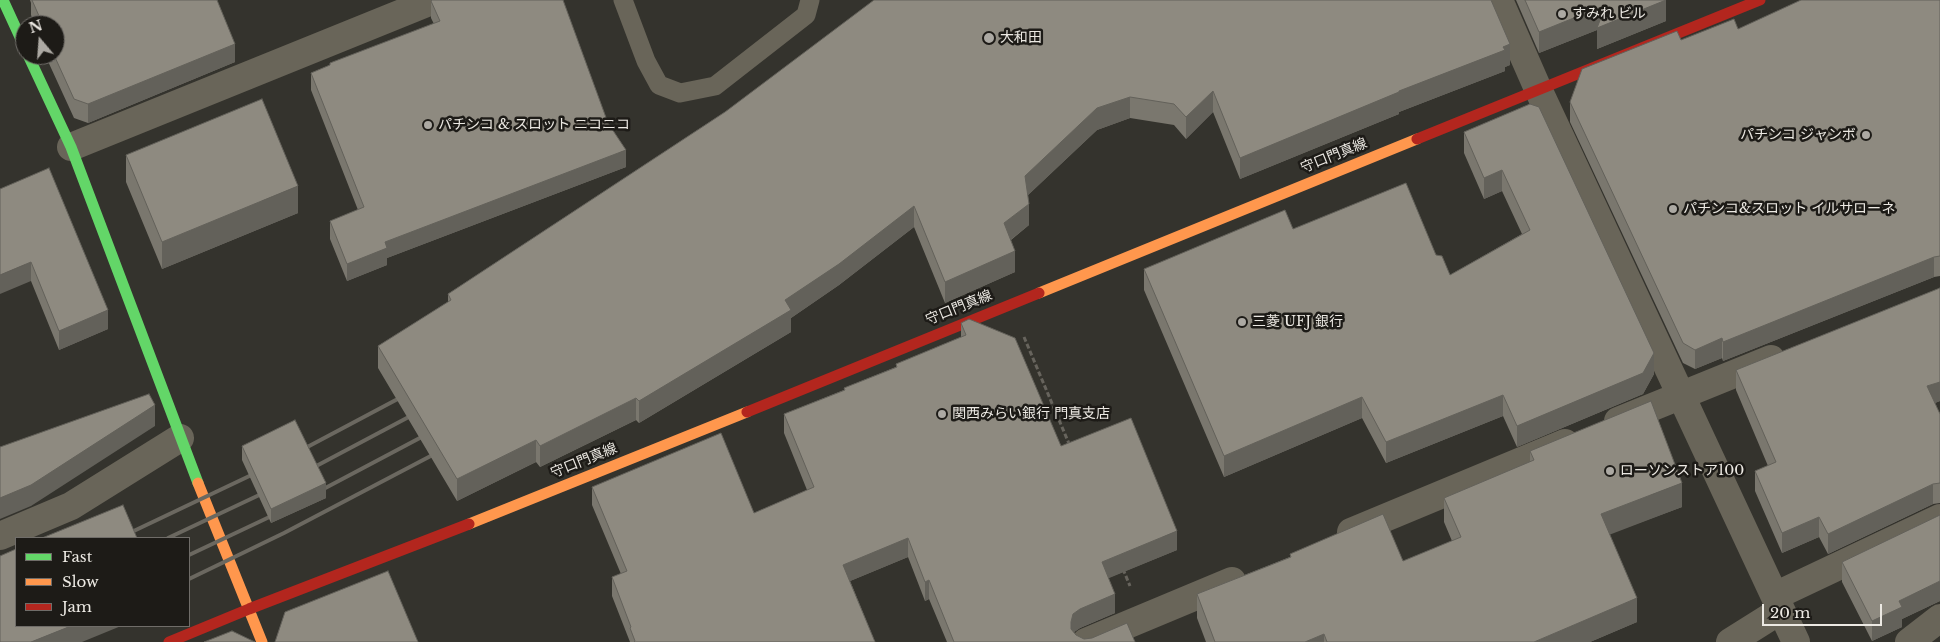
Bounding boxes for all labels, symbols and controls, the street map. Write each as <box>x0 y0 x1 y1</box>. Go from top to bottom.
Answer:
place label: すみれ ビル <box>1572 6 1646 22</box>
marker: すみれ ビル <box>1556 8 1568 20</box>
north arrow <box>15 15 65 65</box>
text: N <box>27 16 45 37</box>
place label: 大和田 <box>1000 30 1042 46</box>
marker: 大和田 <box>982 31 996 45</box>
place label: パチンコ & スロット ニコニコ <box>438 117 630 133</box>
marker: パチンコ & スロット ニコニコ <box>422 119 434 131</box>
place label: パチンコ ジャンボ <box>1740 127 1856 143</box>
marker: パチンコ ジャンボ <box>1860 129 1872 141</box>
street label: 守口門真線 <box>1298 135 1370 177</box>
place label: パチンコ&スロット イルサローネ <box>1683 201 1895 217</box>
marker: パチンコ&スロット イルサローネ <box>1667 203 1679 215</box>
street label: 守口門真線 <box>923 287 995 329</box>
place label: 三菱 UFJ 銀行 <box>1252 314 1343 330</box>
marker: 三菱 UFJ 銀行 <box>1236 316 1248 328</box>
place label: 関西みらい銀行 門真支店 <box>952 406 1110 422</box>
marker: 関西みらい銀行 門真支店 <box>936 408 948 420</box>
street label: 守口門真線 <box>548 440 620 482</box>
place label: ローソンストア100 <box>1620 463 1744 479</box>
marker: ローソンストア100 <box>1604 465 1616 477</box>
legend <box>15 537 190 627</box>
text: Fast <box>62 547 92 566</box>
text: Slow <box>62 572 99 591</box>
scale bar <box>1765 594 1885 626</box>
text: Jam <box>62 597 92 616</box>
text: 20 m <box>1770 603 1810 622</box>

